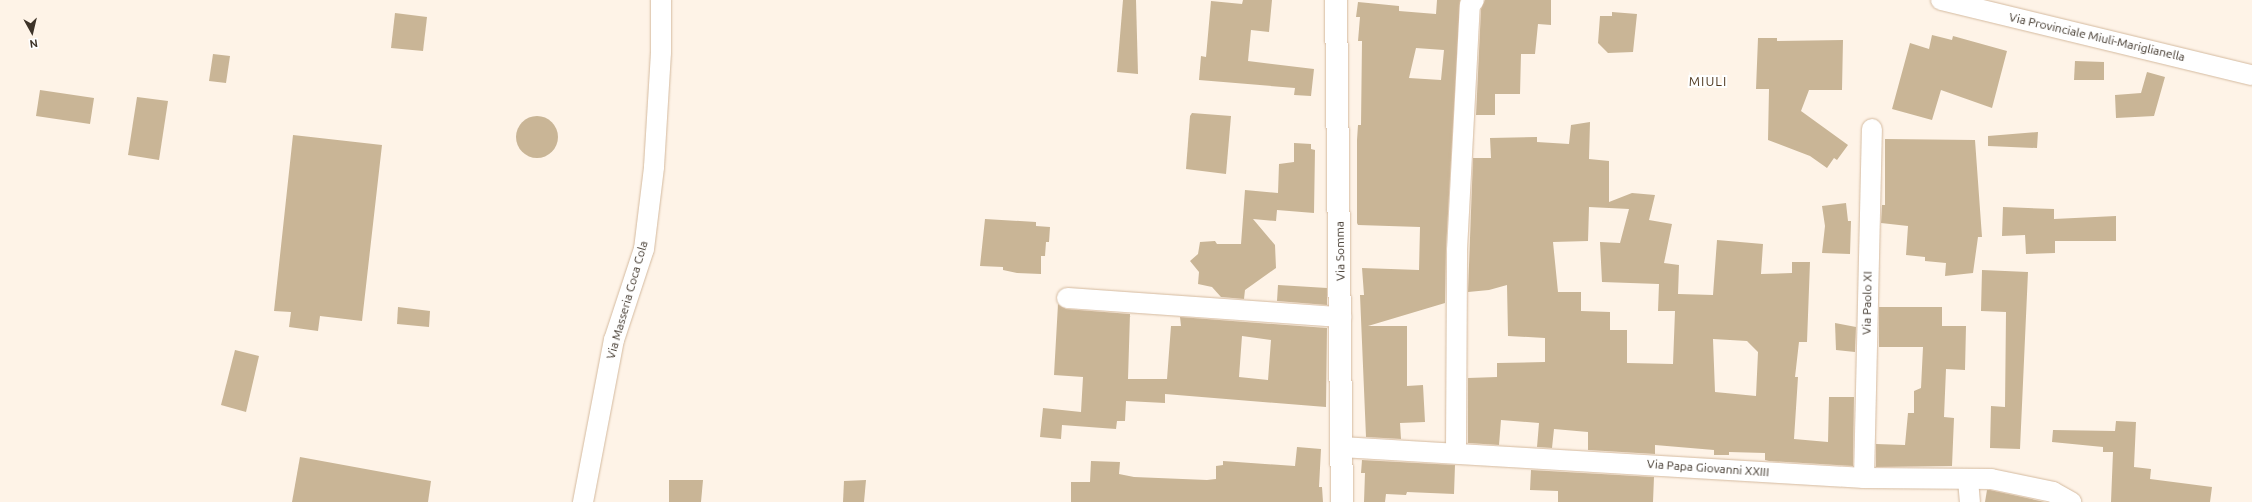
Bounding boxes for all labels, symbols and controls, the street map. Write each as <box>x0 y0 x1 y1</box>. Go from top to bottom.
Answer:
street label: Via Provinciale Miuli-Mariglianella <box>2008 10 2186 64</box>
north arrow <box>12 12 52 52</box>
text: N <box>29 37 39 50</box>
district label: MIULI <box>1689 73 1727 89</box>
street label: Via Somma <box>1332 221 1348 281</box>
street label: Via Masseria Coca Cola <box>603 239 651 361</box>
street label: Via Paolo XI <box>1859 271 1875 335</box>
street label: Via Papa Giovanni XXIII <box>1646 457 1770 479</box>

